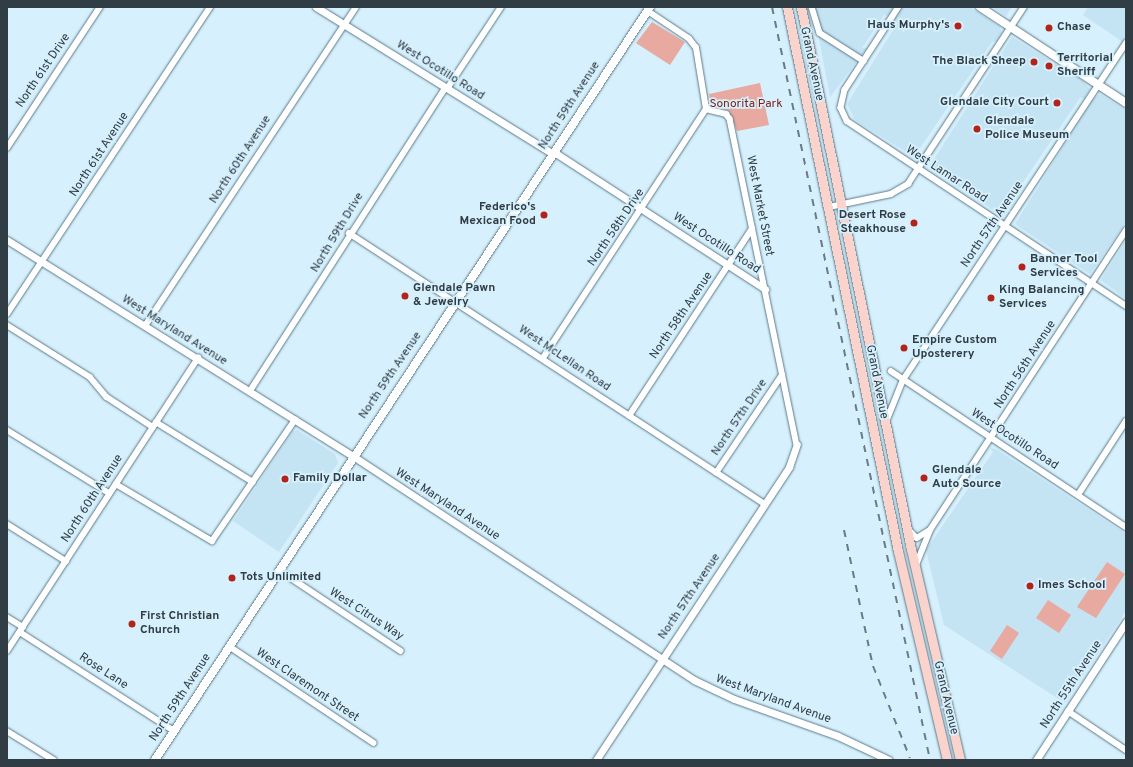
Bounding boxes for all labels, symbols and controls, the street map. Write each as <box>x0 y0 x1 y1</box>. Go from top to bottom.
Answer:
place label: Haus Murphy's <box>867 19 950 33</box>
marker: Haus Murphy's <box>953 21 963 31</box>
place label: Chase <box>1057 21 1091 35</box>
marker: Chase <box>1044 23 1054 33</box>
street label: Grand Avenue <box>796 25 826 103</box>
street label: North 61st Drive <box>14 31 74 111</box>
street label: West Ocotillo Road <box>393 38 487 104</box>
place label: Territorial Sheriff <box>1057 52 1113 80</box>
place label: The Black Sheep <box>932 55 1026 69</box>
marker: The Black Sheep <box>1029 57 1039 67</box>
street label: North 59th Avenue <box>536 59 604 153</box>
marker: Territorial Sheriff <box>1044 61 1054 71</box>
place label: Glendale City Court <box>940 96 1049 110</box>
park label: Sonorita Park <box>709 98 783 112</box>
marker: Glendale City Court <box>1052 98 1062 108</box>
street label: North 61st Avenue <box>67 110 133 200</box>
street label: North 60th Avenue <box>207 113 275 207</box>
place label: Glendale Police Museum <box>985 115 1069 143</box>
marker: Glendale Police Museum <box>972 124 982 134</box>
street label: West Lamar Road <box>903 143 989 207</box>
street label: West Market Street <box>742 154 776 258</box>
street label: North 57th Avenue <box>959 179 1027 271</box>
street label: North 58th Drive <box>586 186 648 270</box>
street label: North 59th Drive <box>308 190 368 276</box>
place label: Federico's Mexican Food <box>460 201 536 229</box>
place label: Desert Rose Steakhouse <box>839 209 906 237</box>
marker: Federico's Mexican Food <box>539 210 549 220</box>
street label: West Ocotillo Road <box>670 210 762 278</box>
marker: Desert Rose Steakhouse <box>909 218 919 228</box>
place label: Banner Tool Services <box>1030 253 1098 281</box>
marker: Banner Tool Services <box>1017 262 1027 272</box>
street label: North 58th Avenue <box>647 270 717 362</box>
place label: Glendale Pawn & Jewelry <box>413 282 495 310</box>
place label: King Balancing Services <box>999 284 1084 312</box>
marker: Glendale Pawn & Jewelry <box>400 291 410 301</box>
street label: West Maryland Avenue <box>118 293 230 369</box>
marker: King Balancing Services <box>986 293 996 303</box>
street label: North 56th Avenue <box>992 318 1060 412</box>
street label: West McLellan Road <box>515 323 613 395</box>
street label: North 59th Avenue <box>356 330 426 422</box>
place label: Empire Custom Uposterery <box>912 334 997 362</box>
street label: Grand Avenue <box>862 343 890 421</box>
marker: Empire Custom Uposterery <box>899 343 909 353</box>
street label: North 57th Drive <box>709 377 771 459</box>
street label: West Ocotillo Road <box>968 406 1060 474</box>
street label: North 60th Avenue <box>59 452 127 546</box>
place label: Glendale Auto Source <box>932 464 1001 492</box>
street label: West Maryland Avenue <box>392 466 502 544</box>
place label: Family Dollar <box>293 472 367 486</box>
marker: Glendale Auto Source <box>919 473 929 483</box>
marker: Family Dollar <box>280 474 290 484</box>
street label: North 57th Avenue <box>656 551 724 643</box>
place label: Tots Unlimited <box>240 571 321 585</box>
marker: Tots Unlimited <box>227 573 237 583</box>
place label: Imes School <box>1038 579 1106 593</box>
marker: Imes School <box>1025 581 1035 591</box>
street label: West Citrus Way <box>326 586 406 644</box>
place label: First Christian Church <box>140 610 219 638</box>
marker: First Christian Church <box>127 619 137 629</box>
street label: North 55th Avenue <box>1038 638 1106 732</box>
street label: West Claremont Street <box>253 646 361 726</box>
street label: Rose Lane <box>76 651 130 693</box>
street label: North 59th Avenue <box>147 651 215 745</box>
street label: Grand Avenue <box>929 659 961 737</box>
street label: West Maryland Avenue <box>713 672 833 728</box>

